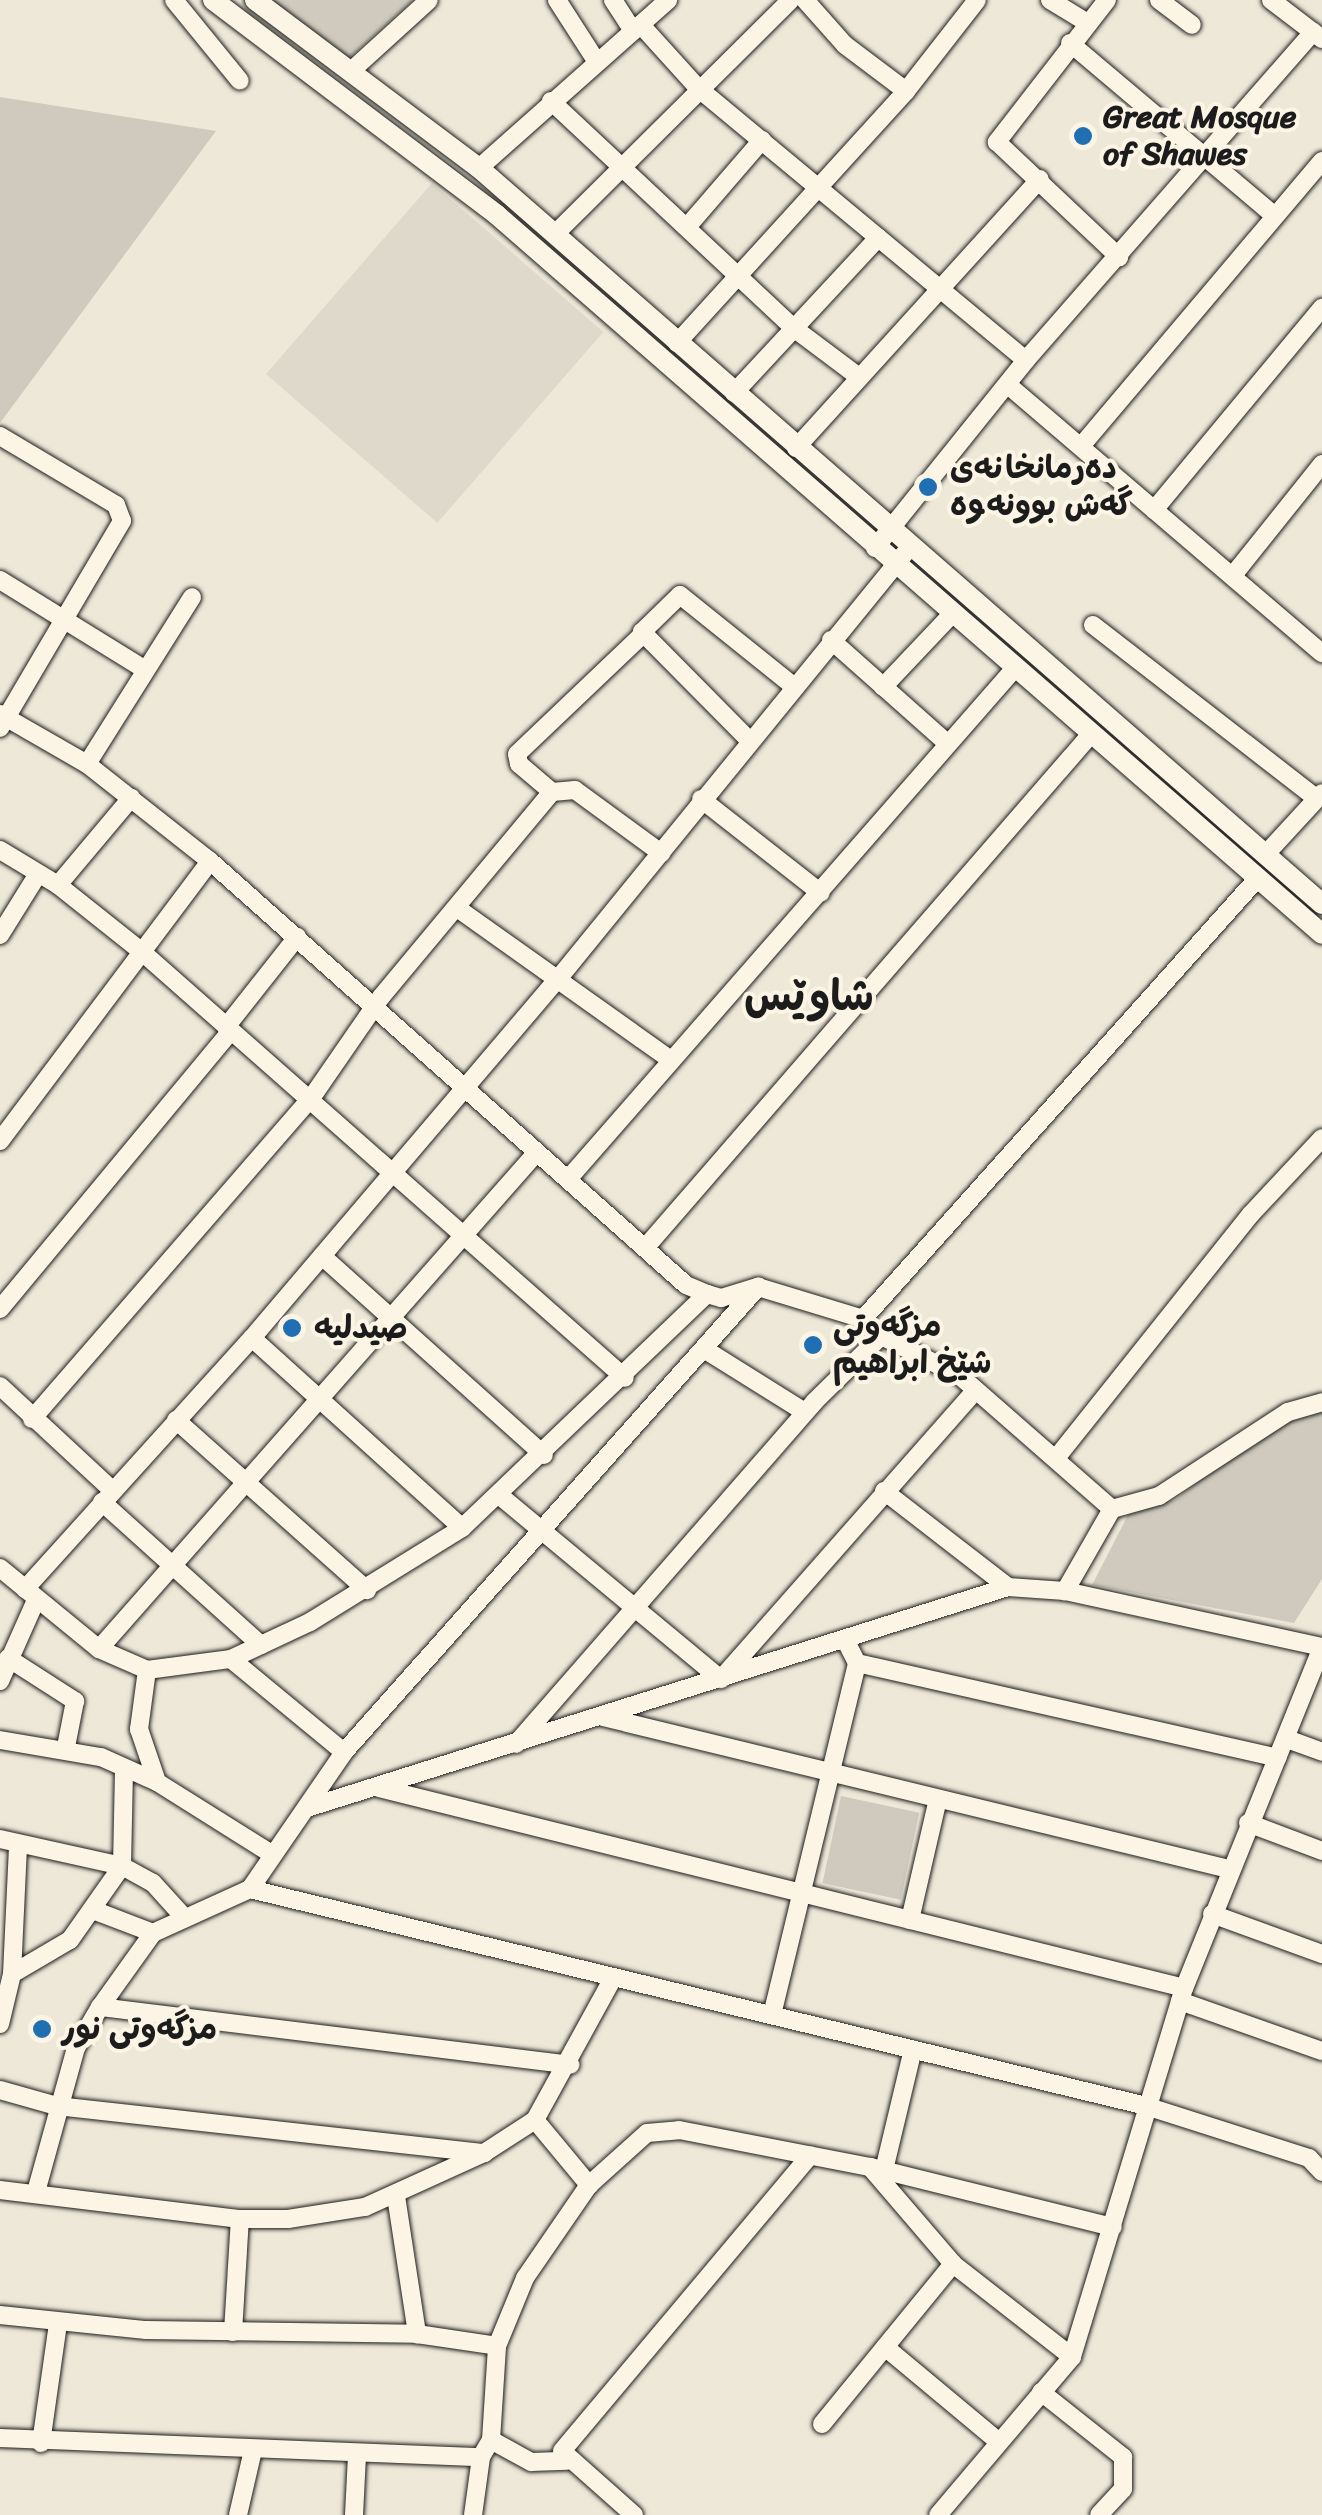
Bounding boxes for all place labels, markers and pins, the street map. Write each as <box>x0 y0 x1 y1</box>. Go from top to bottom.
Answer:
place label: Great Mosque of Shawes <box>1103 99 1296 174</box>
marker: Great Mosque of Shawes <box>1072 125 1094 147</box>
place label: دەرمانخانەی گەش بوونەوە <box>950 450 1133 525</box>
marker: دەرمانخانەی گەش بوونەوە <box>915 474 941 500</box>
place label: مزگەوتی شێخ ابراهیم <box>833 1308 991 1383</box>
place label: صیدلیە <box>314 1309 408 1347</box>
marker: صیدلیە <box>279 1315 305 1341</box>
marker: مزگەوتی شێخ ابراهیم <box>802 1334 824 1356</box>
place label: مزگەوتی نور <box>62 2010 217 2048</box>
marker: مزگەوتی نور <box>31 2018 53 2040</box>

